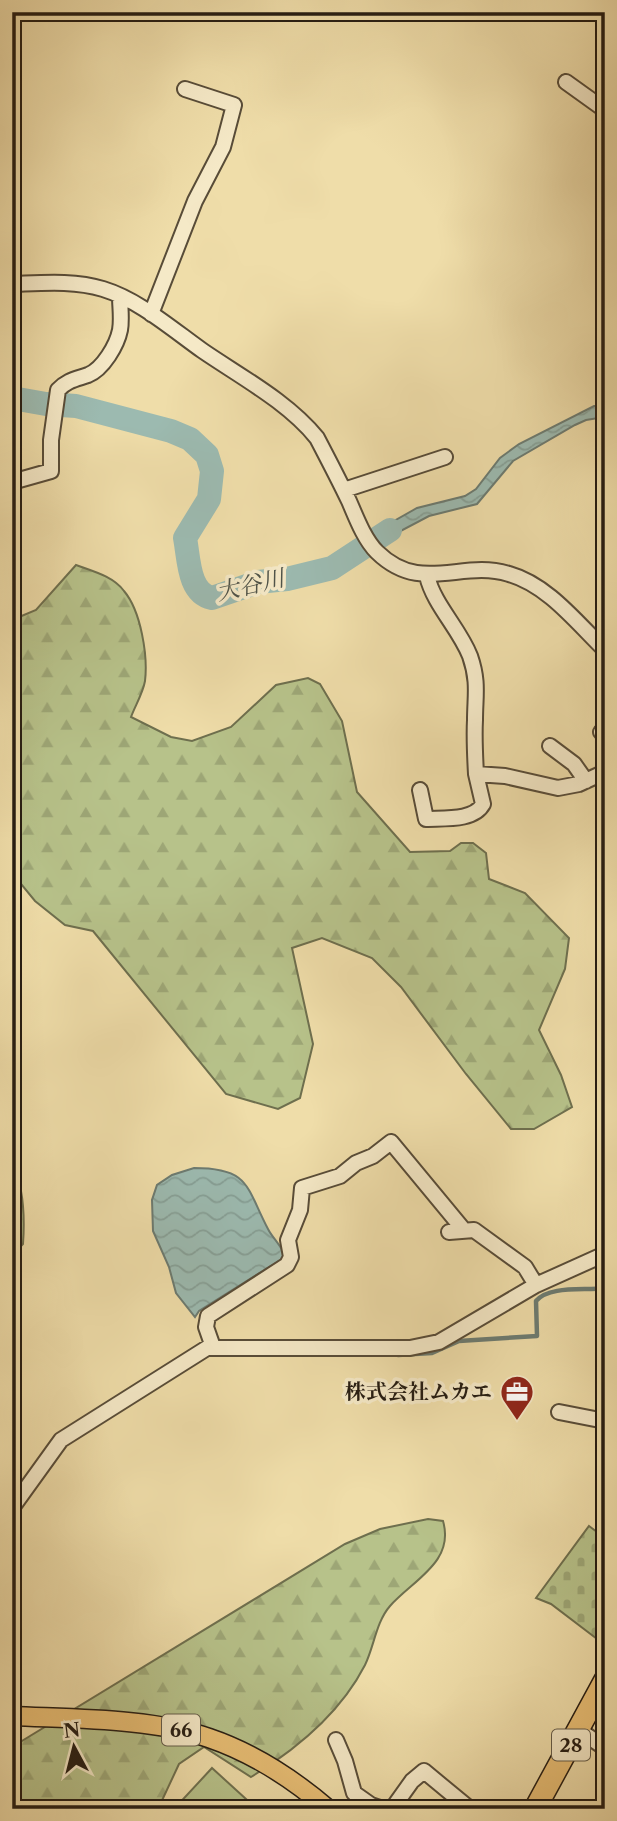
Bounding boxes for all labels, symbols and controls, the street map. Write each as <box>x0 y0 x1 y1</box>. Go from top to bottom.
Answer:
water label: 大谷川 <box>213 563 290 606</box>
office icon: 株式会社ムカエ <box>498 1373 536 1422</box>
place label: 株式会社ムカエ <box>345 1379 492 1404</box>
north arrow <box>38 1713 108 1783</box>
road number: 66 <box>162 1714 200 1746</box>
text: N <box>62 1718 82 1743</box>
road number: 28 <box>552 1730 590 1760</box>

